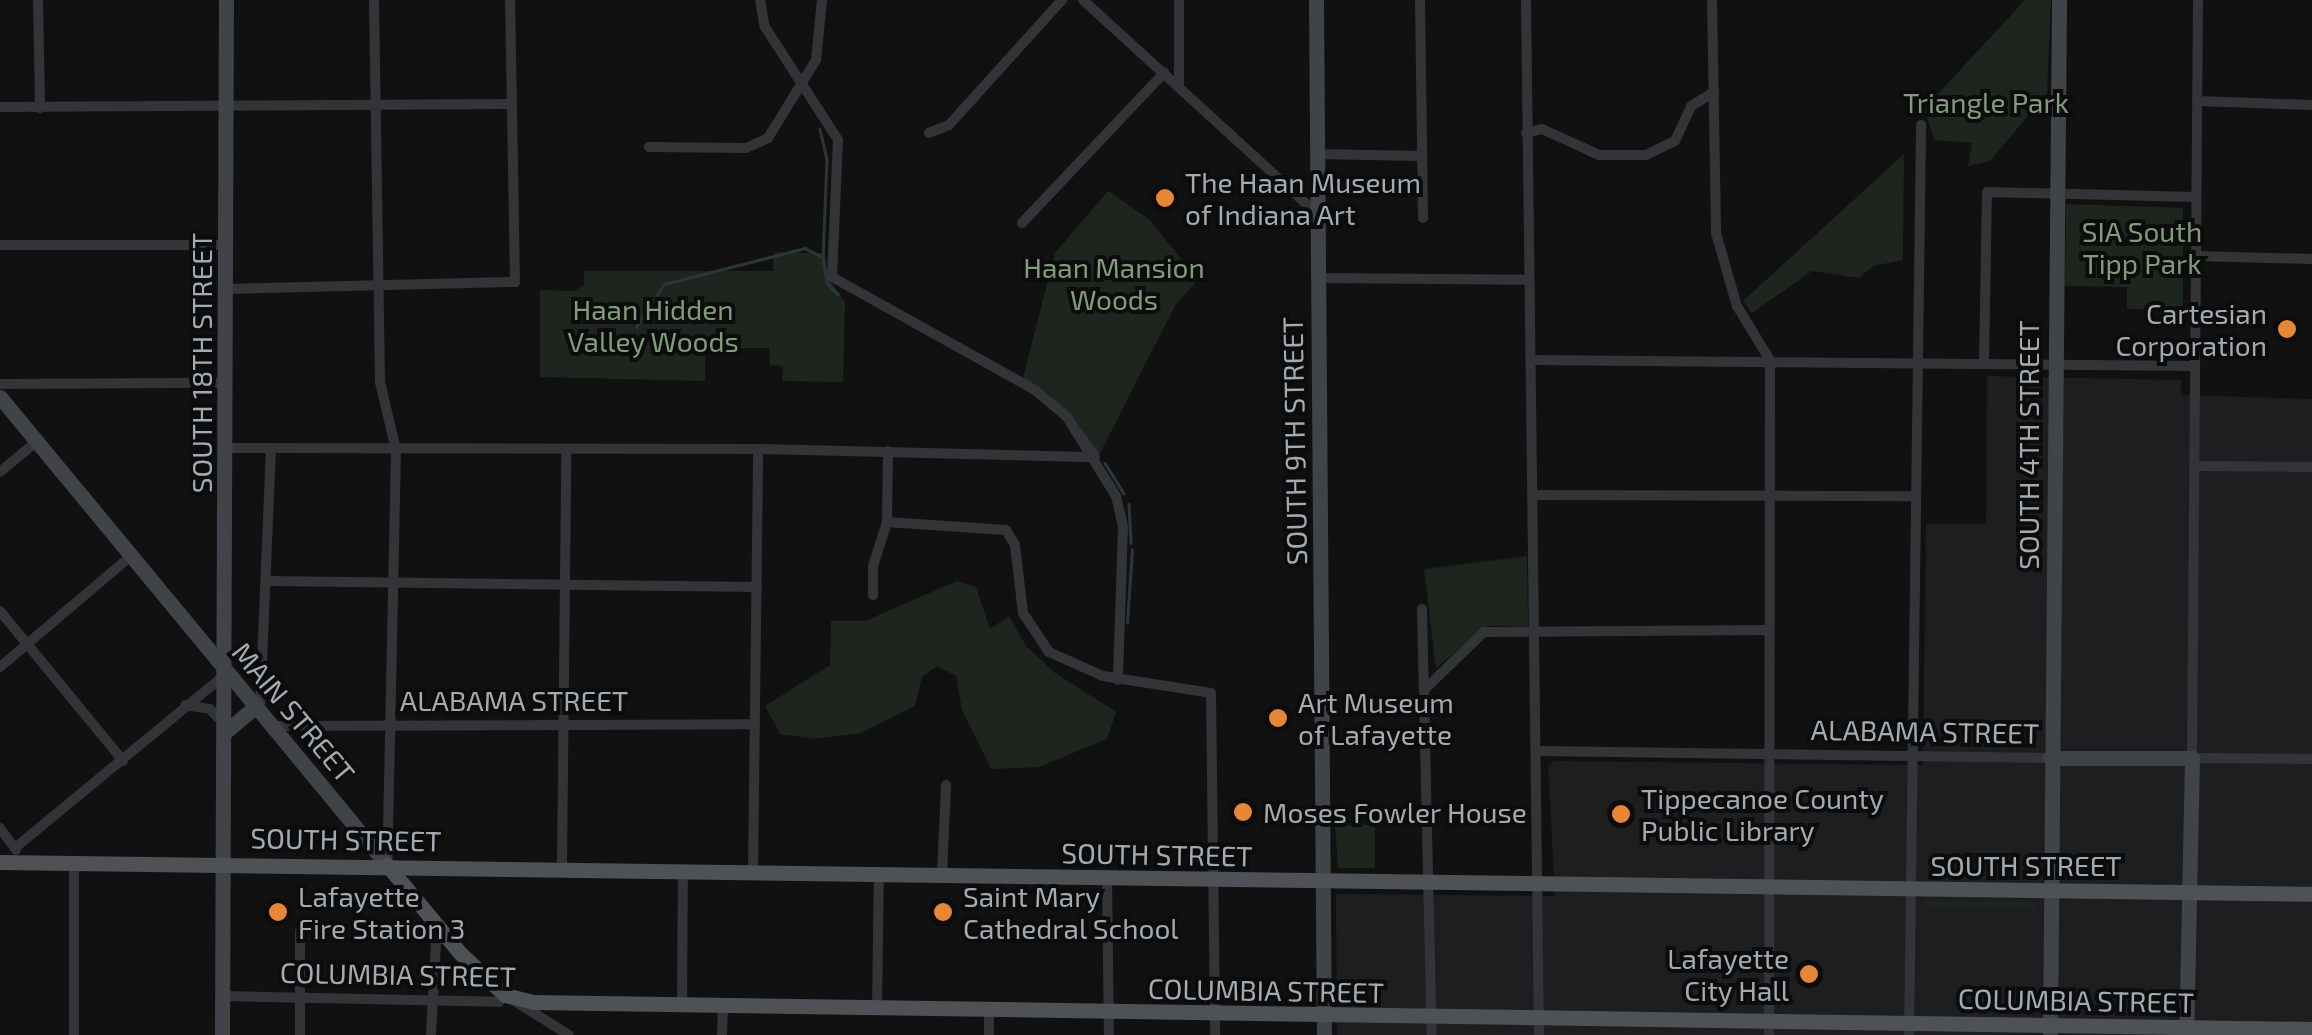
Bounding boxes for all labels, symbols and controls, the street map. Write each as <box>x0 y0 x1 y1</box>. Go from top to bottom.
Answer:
park label: Triangle Park <box>1903 85 2069 119</box>
place label: The Haan Museum of Indiana Art <box>1185 165 1421 231</box>
marker: The Haan Museum of Indiana Art <box>1154 187 1176 209</box>
park label: SIA South Tipp Park <box>2081 214 2203 280</box>
street label: SOUTH 18TH STREET <box>184 233 218 493</box>
park label: Haan Mansion Woods <box>1023 250 1205 316</box>
park label: Haan Hidden Valley Woods <box>567 292 739 358</box>
place label: Cartesian Corporation <box>2115 296 2267 362</box>
street label: SOUTH 9TH STREET <box>1275 317 1313 565</box>
marker: Cartesian Corporation <box>2276 318 2298 340</box>
street label: SOUTH 4TH STREET <box>2011 320 2045 570</box>
street label: MAIN STREET <box>226 635 362 789</box>
street label: ALABAMA STREET <box>399 683 629 717</box>
place label: Art Museum of Lafayette <box>1298 685 1454 751</box>
marker: Art Museum of Lafayette <box>1267 707 1289 729</box>
street label: ALABAMA STREET <box>1810 712 2040 750</box>
place label: Tippecanoe County Public Library <box>1641 781 1884 847</box>
place label: Moses Fowler House <box>1263 795 1527 829</box>
marker: Moses Fowler House <box>1232 801 1254 823</box>
marker: Tippecanoe County Public Library <box>1610 803 1632 825</box>
street label: SOUTH STREET <box>250 821 442 857</box>
street label: SOUTH STREET <box>1061 836 1253 872</box>
street label: SOUTH STREET <box>1930 848 2122 882</box>
place label: Lafayette Fire Station 3 <box>298 879 465 945</box>
place label: Saint Mary Cathedral School <box>963 879 1179 945</box>
marker: Lafayette Fire Station 3 <box>267 901 289 923</box>
marker: Saint Mary Cathedral School <box>932 901 954 923</box>
place label: Lafayette City Hall <box>1667 941 1789 1007</box>
street label: COLUMBIA STREET <box>279 955 517 993</box>
marker: Lafayette City Hall <box>1798 963 1820 985</box>
street label: COLUMBIA STREET <box>1147 971 1385 1009</box>
street label: COLUMBIA STREET <box>1957 981 2195 1019</box>

